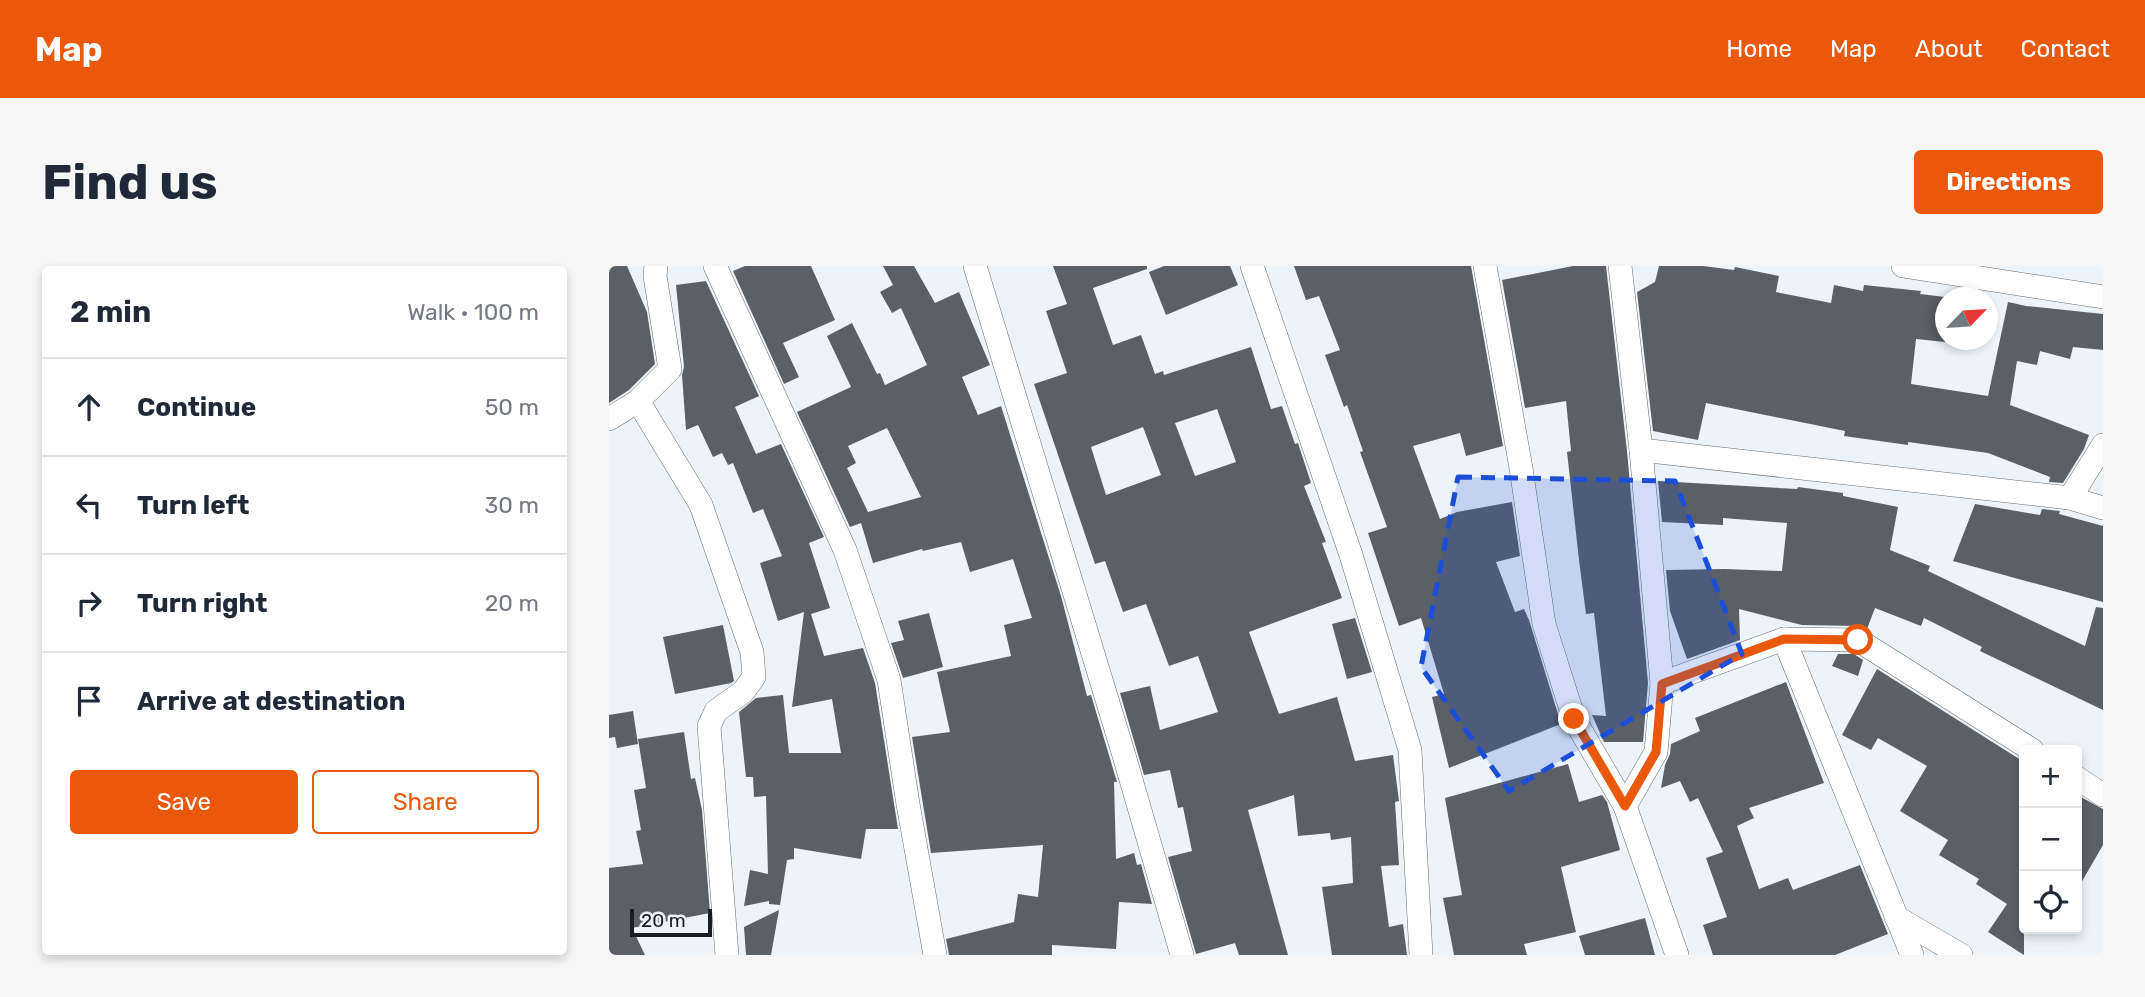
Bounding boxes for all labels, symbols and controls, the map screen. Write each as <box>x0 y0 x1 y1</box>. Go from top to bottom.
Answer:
text: Map <box>35 30 103 69</box>
text: Home <box>1726 35 1792 63</box>
text: Map <box>1830 35 1877 63</box>
text: About <box>1915 35 1983 63</box>
text: Contact <box>2021 35 2110 63</box>
button: Directions <box>1914 150 2103 214</box>
text: Find us <box>42 153 218 211</box>
north arrow <box>1935 287 1998 350</box>
text: 2 min <box>70 294 151 330</box>
text: Walk · 100 m <box>407 298 539 326</box>
icon: ahead <box>70 388 108 426</box>
text: Continue <box>137 392 256 423</box>
text: 50 m <box>485 393 539 421</box>
icon: left <box>70 486 108 524</box>
text: Turn left <box>137 490 249 521</box>
text: 30 m <box>484 491 539 519</box>
icon: right <box>70 584 108 622</box>
text: Turn right <box>137 588 267 619</box>
text: 20 m <box>485 589 539 617</box>
route start <box>1842 624 1873 655</box>
icon: arrive <box>70 682 108 720</box>
text: Arrive at destination <box>137 686 405 717</box>
route end <box>1558 703 1589 734</box>
map controls <box>2019 745 2082 934</box>
button: + <box>2019 745 2082 808</box>
button: Save <box>70 770 298 834</box>
button: Share <box>312 770 539 834</box>
button: − <box>2019 808 2082 871</box>
button: locate <box>2019 871 2082 934</box>
scale bar <box>630 906 712 938</box>
text: 20 m <box>641 909 686 932</box>

